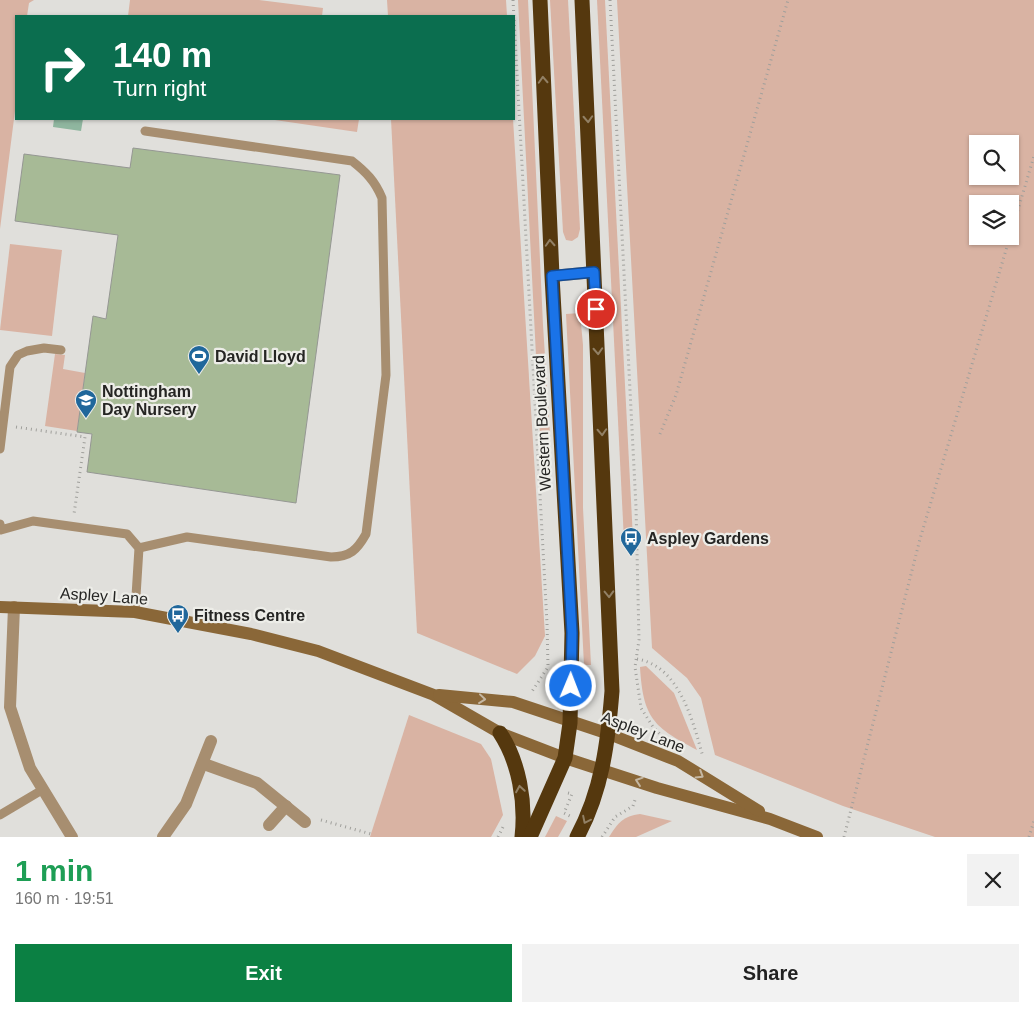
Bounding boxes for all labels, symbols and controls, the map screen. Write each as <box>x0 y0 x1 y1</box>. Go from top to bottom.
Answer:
icon: right <box>30 35 95 100</box>
text: 140 m <box>113 35 212 74</box>
text: Turn right <box>113 76 206 101</box>
one-way arrow <box>538 76 549 84</box>
one-way arrow <box>582 115 593 123</box>
map controls <box>969 135 1019 245</box>
button: search <box>969 135 1019 185</box>
button: layers <box>969 195 1019 245</box>
one-way arrow <box>545 238 556 246</box>
pin <box>575 288 617 330</box>
icon: arrive <box>582 295 610 323</box>
sports icon: David Lloyd <box>187 344 211 375</box>
place label: David Lloyd <box>215 348 306 365</box>
one-way arrow <box>593 348 603 355</box>
street label: Western Boulevard <box>530 355 554 491</box>
place label: Nottingham Day Nursery <box>102 383 196 418</box>
school or university icon: Nottingham Day Nursery <box>74 388 98 419</box>
one-way arrow <box>596 428 607 436</box>
bus stop icon: Aspley Gardens <box>619 526 643 557</box>
place label: Aspley Gardens <box>647 530 769 547</box>
street label: Aspley Lane <box>59 584 149 608</box>
one-way arrow <box>604 591 614 599</box>
bus stop icon: Fitness Centre <box>166 603 190 634</box>
place label: Fitness Centre <box>194 607 305 624</box>
position arrow <box>544 659 596 711</box>
one-way arrow <box>479 693 487 704</box>
street label: Aspley Lane <box>599 708 687 756</box>
one-way arrow <box>695 768 704 778</box>
one-way arrow <box>636 777 644 787</box>
one-way arrow <box>515 784 526 792</box>
one-way arrow <box>582 815 592 824</box>
text: 1 min <box>15 854 93 887</box>
button: close <box>967 854 1019 906</box>
text: 160 m · 19:51 <box>15 890 114 907</box>
button: Exit <box>15 944 512 1002</box>
button: Share <box>522 944 1019 1002</box>

